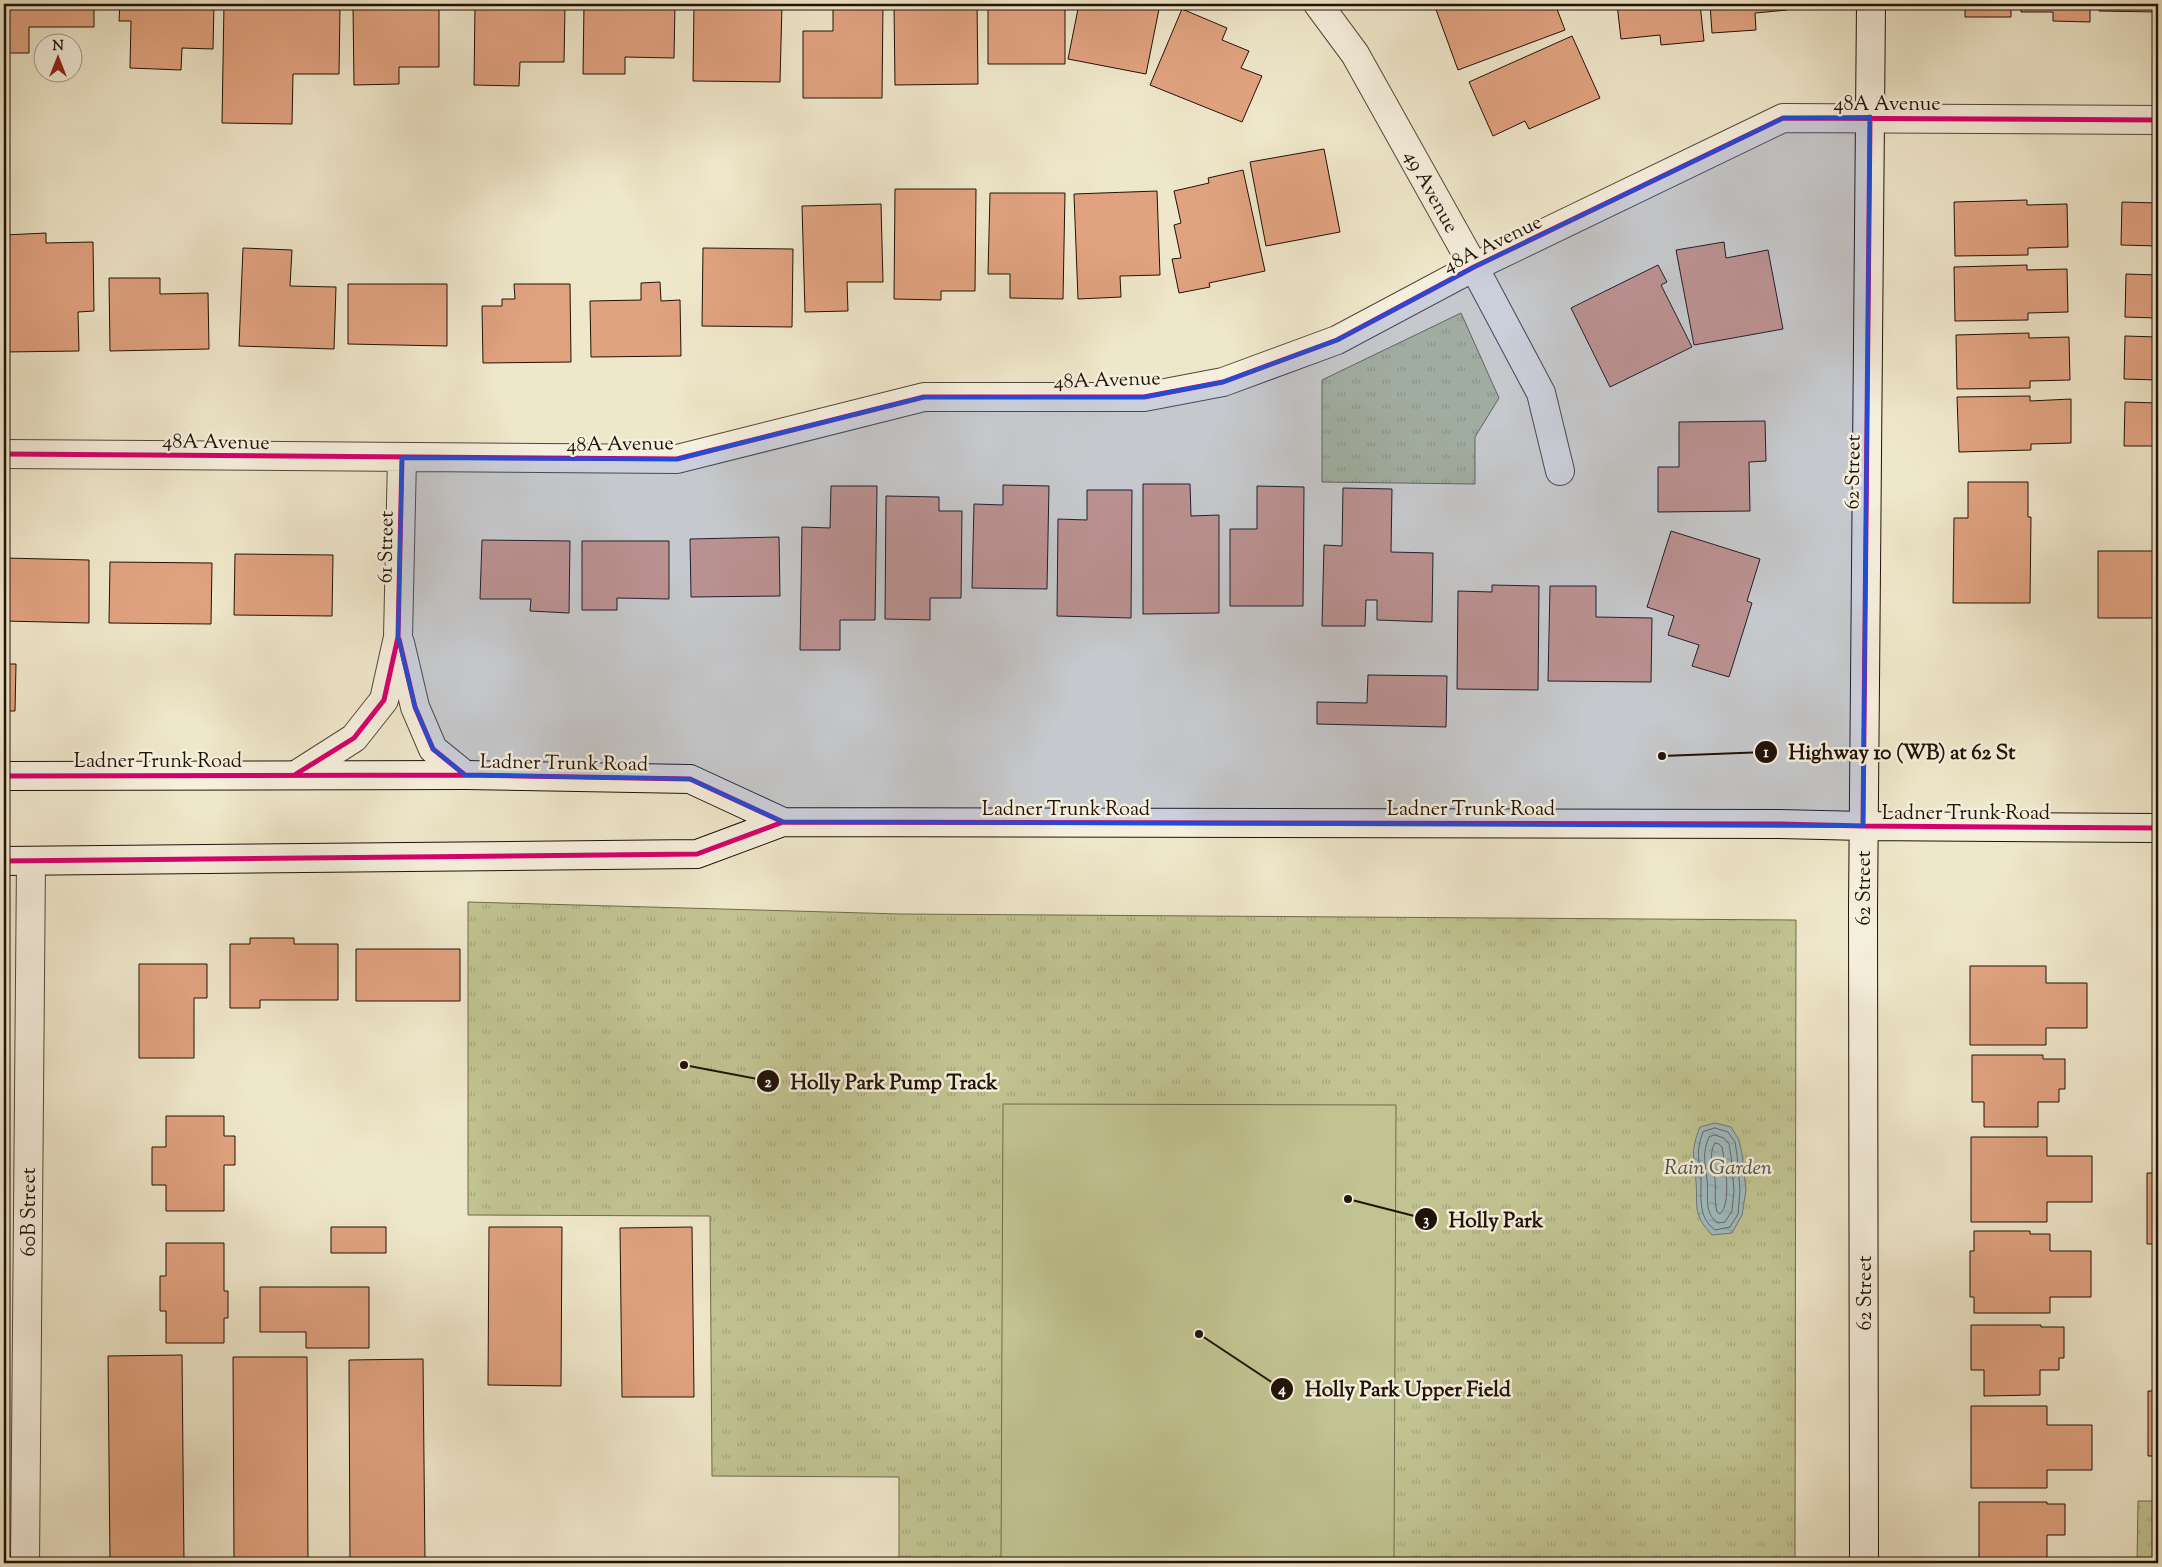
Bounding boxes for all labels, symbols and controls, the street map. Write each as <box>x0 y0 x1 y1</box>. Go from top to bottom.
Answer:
north arrow <box>32 32 82 82</box>
text: N <box>52 37 64 57</box>
street label: 48A Avenue <box>1833 91 1941 120</box>
street label: 49 Avenue <box>1395 146 1464 239</box>
street label: 48A Avenue <box>1439 209 1548 282</box>
street label: 48A Avenue <box>1053 365 1161 398</box>
street label: 48A Avenue <box>162 428 270 459</box>
street label: 48A Avenue <box>566 430 674 461</box>
street label: 62 Street <box>1839 434 1870 510</box>
street label: 61 Street <box>372 510 403 584</box>
callout: Highway 10 (WB) at 62 St <box>1753 734 2025 770</box>
text: Highway 10 (WB) at 62 St <box>1789 739 2016 769</box>
text: 1 <box>1763 743 1769 764</box>
street label: Ladner Trunk Road <box>74 748 242 777</box>
street label: Ladner Trunk Road <box>480 749 648 780</box>
street label: Ladner Trunk Road <box>982 796 1150 825</box>
street label: Ladner Trunk Road <box>1387 796 1555 825</box>
street label: Ladner Trunk Road <box>1882 800 2050 829</box>
street label: 62 Street <box>1851 850 1880 926</box>
callout: Holly Park Pump Track <box>755 1063 1007 1099</box>
text: Holly Park Pump Track <box>791 1069 998 1099</box>
text: 2 <box>764 1073 772 1094</box>
water label: Rain Garden <box>1664 1154 1772 1184</box>
street label: 60B Street <box>16 1167 45 1257</box>
callout: Holly Park <box>1414 1201 1553 1237</box>
text: Holly Park <box>1449 1207 1544 1237</box>
text: 3 <box>1423 1211 1429 1232</box>
street label: 62 Street <box>1852 1255 1881 1331</box>
callout: Holly Park Upper Field <box>1270 1371 1521 1407</box>
text: Holly Park Upper Field <box>1305 1376 1511 1406</box>
text: 4 <box>1277 1380 1286 1401</box>

